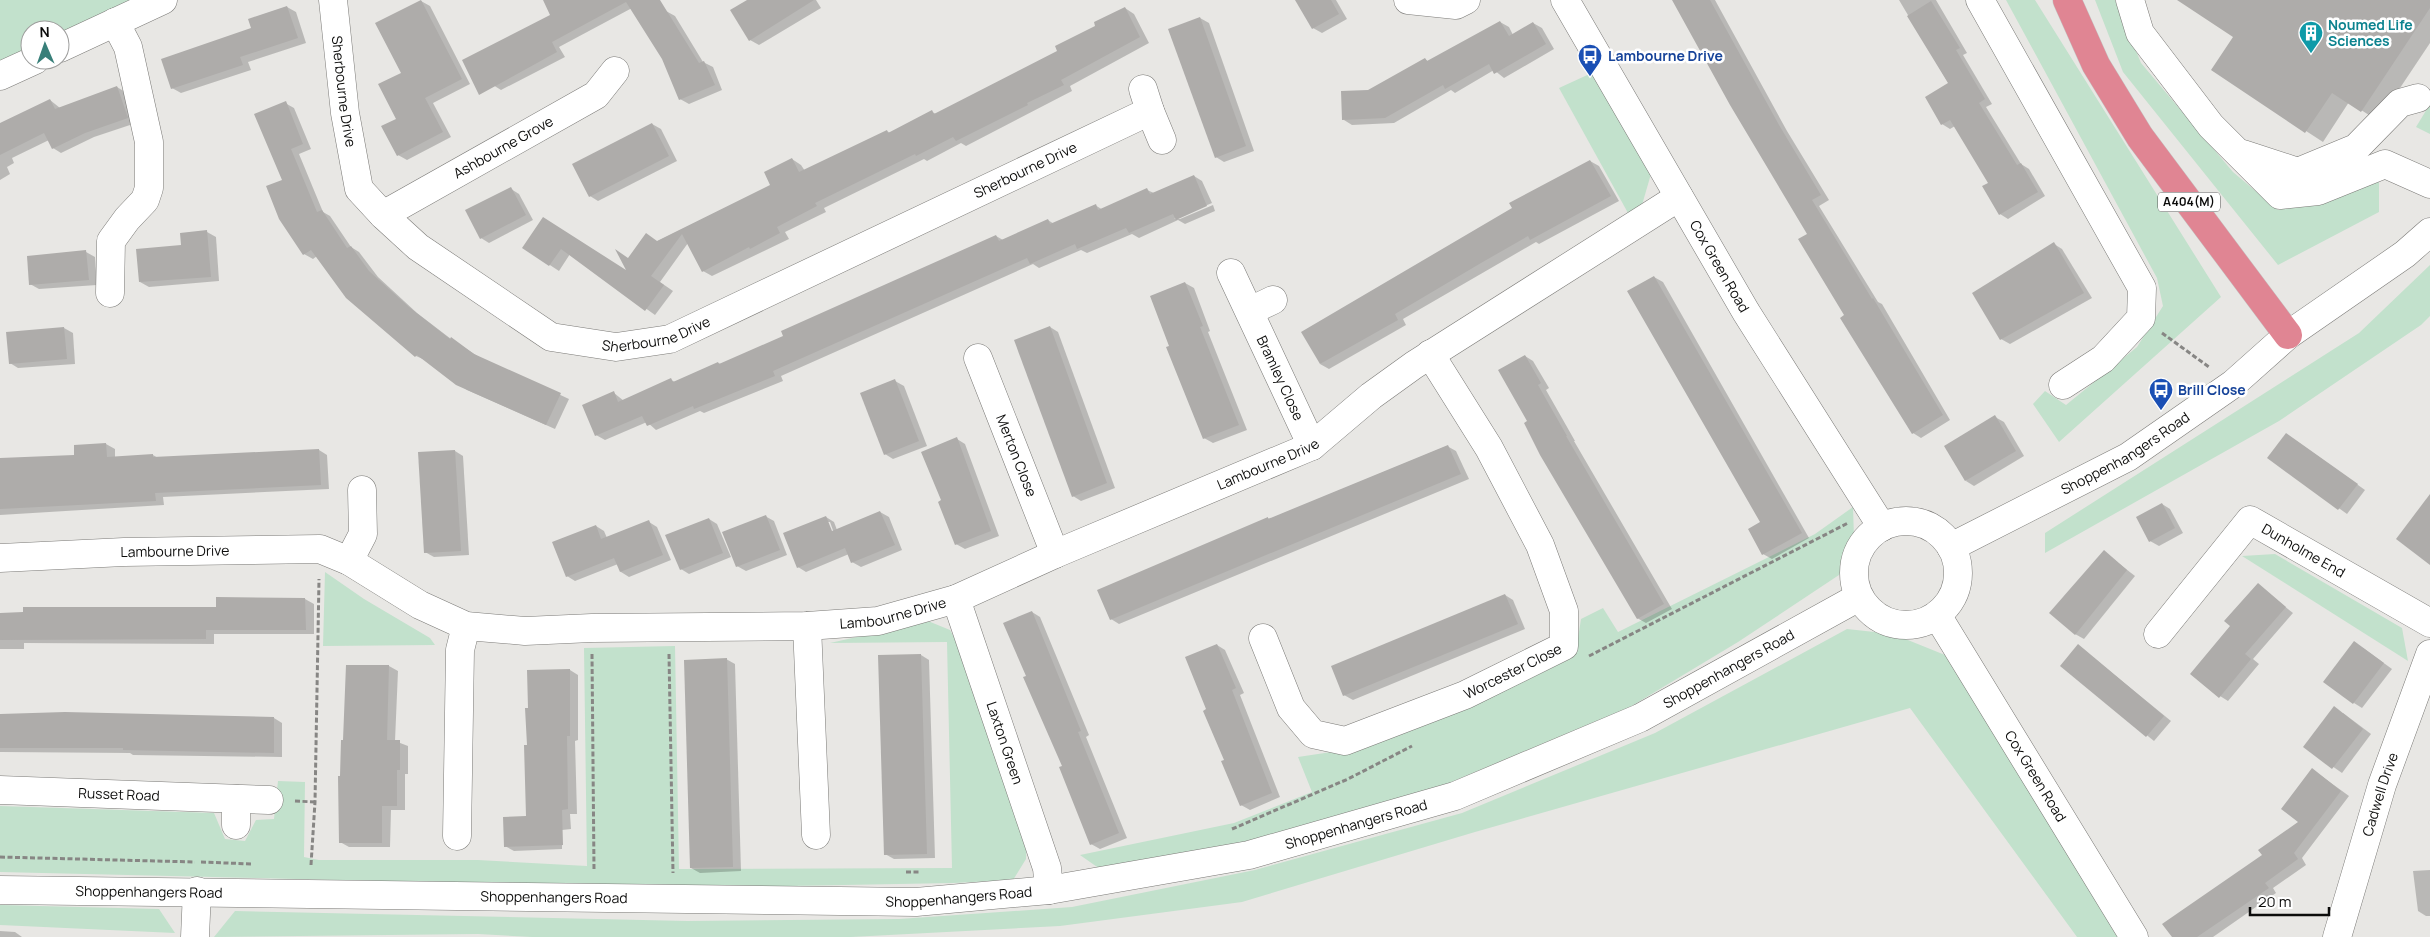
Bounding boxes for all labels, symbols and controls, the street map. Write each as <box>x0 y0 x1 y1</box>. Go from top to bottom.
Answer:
place label: Noumed Life Sciences <box>2328 15 2413 50</box>
north arrow <box>20 20 70 70</box>
building icon: Noumed Life Sciences <box>2298 20 2324 54</box>
text: N <box>39 22 50 41</box>
street label: Sherbourne Drive <box>328 35 361 149</box>
bus stop icon: Lambourne Drive <box>1577 43 1603 77</box>
place label: Lambourne Drive <box>1608 46 1723 65</box>
street label: Ashbourne Grove <box>450 111 556 183</box>
street label: Sherbourne Drive <box>970 137 1080 202</box>
road number: A404(M) <box>2158 192 2220 212</box>
street label: Cox Green Road <box>1686 217 1754 316</box>
street label: Sherbourne Drive <box>601 311 713 356</box>
street label: Bramley Close <box>1253 332 1309 423</box>
bus stop icon: Brill Close <box>2148 377 2174 411</box>
place label: Brill Close <box>2178 380 2246 399</box>
street label: Shoppenhangers Road <box>2057 407 2193 499</box>
street label: Merton Close <box>992 412 1042 499</box>
street label: Lambourne Drive <box>1214 434 1323 494</box>
street label: Dunholme End <box>2258 519 2349 582</box>
street label: Lambourne Drive <box>120 540 229 561</box>
street label: Lambourne Drive <box>839 592 948 633</box>
street label: Shoppenhangers Road <box>1659 625 1797 712</box>
street label: Worcester Close <box>1460 639 1565 703</box>
street label: Laxton Green <box>982 699 1028 787</box>
street label: Cox Green Road <box>2001 727 2071 825</box>
street label: Cadwell Drive <box>2357 750 2402 838</box>
street label: Russet Road <box>78 783 160 805</box>
street label: Shoppenhangers Road <box>1283 794 1429 853</box>
street label: Shoppenhangers Road <box>75 881 223 902</box>
street label: Shoppenhangers Road <box>885 882 1033 911</box>
scale bar <box>2250 884 2329 916</box>
street label: Shoppenhangers Road <box>480 886 628 907</box>
text: 20 m <box>2258 891 2291 912</box>

